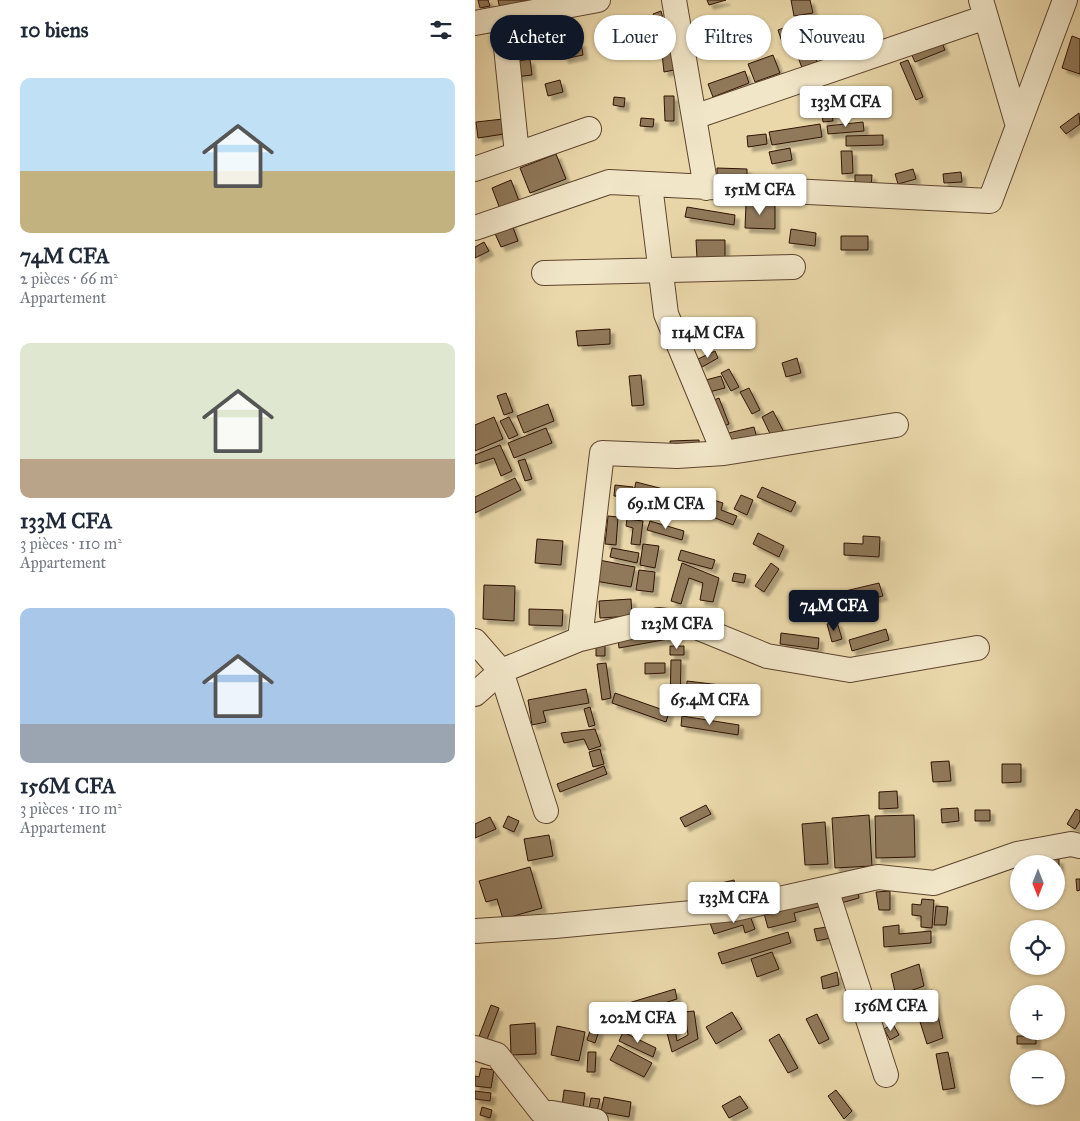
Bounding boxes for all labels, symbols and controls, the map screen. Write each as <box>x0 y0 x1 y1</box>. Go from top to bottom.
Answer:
chip: Acheter <box>490 15 584 60</box>
chip: Louer <box>594 15 676 60</box>
chip: Filtres <box>686 15 771 60</box>
chip: Nouveau <box>781 15 883 60</box>
icon: filters <box>427 16 455 44</box>
text: 10 biens <box>20 17 89 43</box>
pin: 133M CFA <box>794 86 898 128</box>
text: 133M CFA <box>811 92 881 111</box>
icon: home <box>193 111 283 201</box>
pin: 151M CFA <box>708 174 812 216</box>
text: 151M CFA <box>724 180 796 199</box>
text: 74M CFA <box>20 243 110 269</box>
text: 2 pièces · 66 m² <box>20 269 118 288</box>
text: Appartement <box>20 288 106 307</box>
pin: 114M CFA <box>656 316 760 359</box>
text: 114M CFA <box>672 323 744 342</box>
icon: home <box>193 376 283 466</box>
pin: 69.1M CFA <box>609 488 723 530</box>
text: 69.1M CFA <box>627 494 705 513</box>
text: 133M CFA <box>20 508 112 534</box>
text: 3 pièces · 110 m² <box>20 534 122 553</box>
text: Appartement <box>20 553 106 572</box>
pin: 74M CFA <box>788 590 880 632</box>
text: 74M CFA <box>800 596 868 615</box>
pin: 123M CFA <box>625 608 729 650</box>
text: 123M CFA <box>641 614 713 633</box>
icon: home <box>193 641 283 731</box>
pin: 65.4M CFA <box>653 684 767 726</box>
text: 65.4M CFA <box>671 690 749 709</box>
text: 156M CFA <box>20 773 116 799</box>
text: 3 pièces · 110 m² <box>20 799 122 818</box>
text: Appartement <box>20 818 106 837</box>
north arrow <box>1010 855 1065 910</box>
map controls <box>1010 855 1065 1105</box>
pin: 133M CFA <box>682 882 786 924</box>
text: 133M CFA <box>699 888 769 907</box>
button: locate <box>1010 920 1065 975</box>
button: + <box>1010 985 1065 1040</box>
pin: 156M CFA <box>839 990 943 1032</box>
text: 156M CFA <box>854 996 928 1015</box>
pin: 202M CFA <box>586 1002 690 1044</box>
text: 202M CFA <box>600 1008 676 1027</box>
button: − <box>1010 1050 1065 1105</box>

